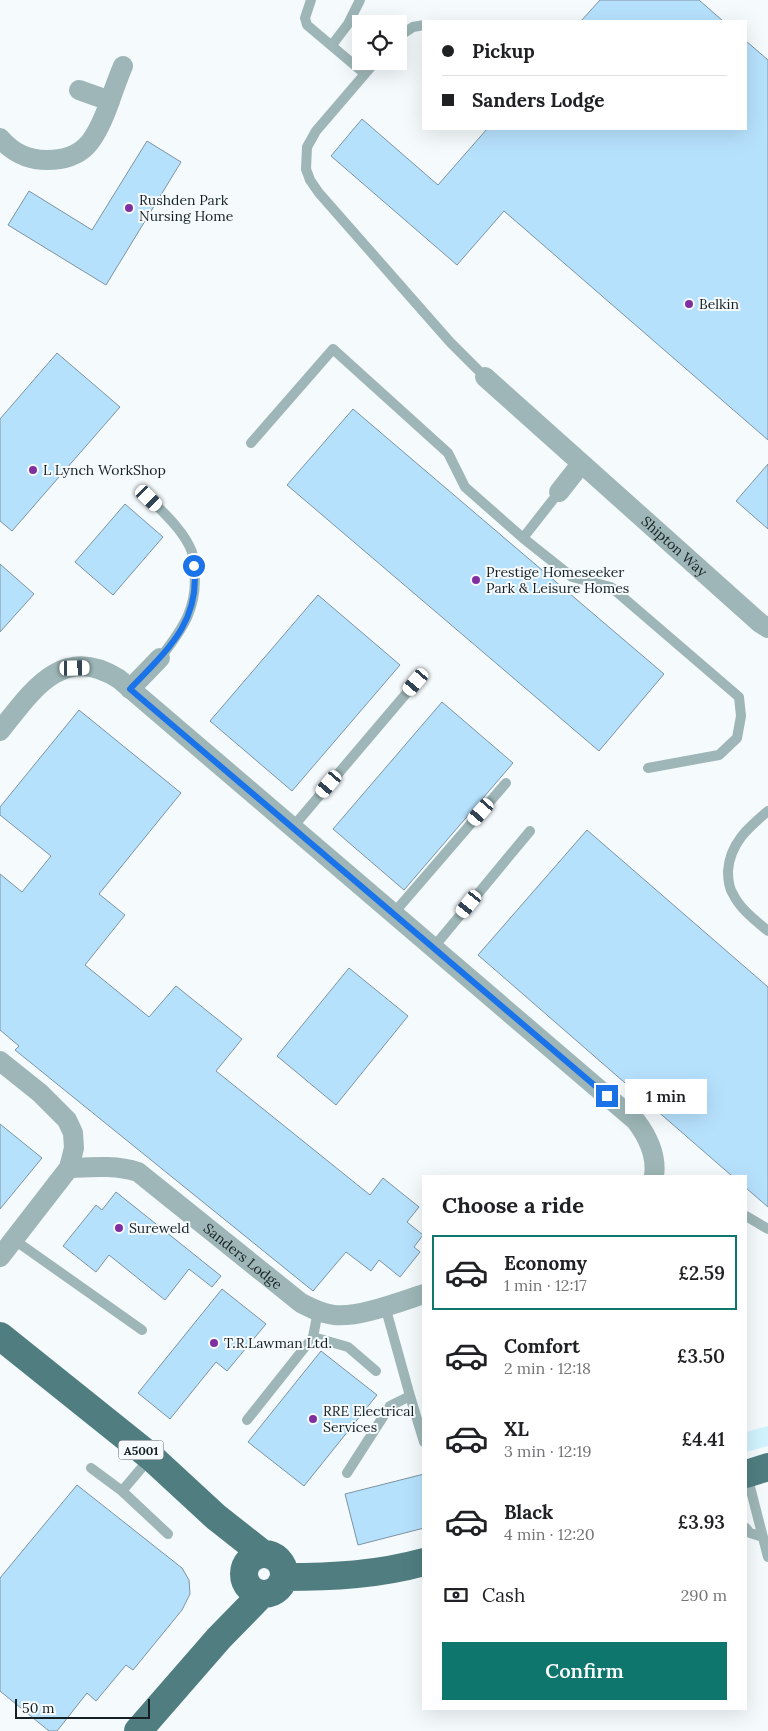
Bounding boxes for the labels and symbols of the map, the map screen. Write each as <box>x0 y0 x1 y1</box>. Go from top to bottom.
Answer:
place label: Rushden Park Nursing Home <box>139 191 234 225</box>
marker: Rushden Park Nursing Home <box>123 202 135 214</box>
place label: Belkin <box>699 295 740 313</box>
marker: Belkin <box>683 298 695 310</box>
place label: L Lynch WorkShop <box>43 461 166 479</box>
marker: L Lynch WorkShop <box>27 464 39 476</box>
car <box>132 482 165 514</box>
street label: Shipton Way <box>638 512 711 581</box>
route start <box>183 555 205 577</box>
place label: Prestige Homeseeker Park & Leisure Homes <box>486 563 629 597</box>
marker: Prestige Homeseeker Park & Leisure Homes <box>470 574 482 586</box>
car <box>59 660 90 676</box>
car <box>400 666 431 698</box>
car <box>313 768 344 800</box>
car <box>465 796 496 828</box>
car <box>453 888 484 920</box>
callout: 1 min <box>624 1078 707 1114</box>
route end <box>596 1085 618 1107</box>
place label: Sureweld <box>129 1219 190 1237</box>
street label: Sanders Lodge <box>200 1219 286 1294</box>
marker: Sureweld <box>113 1222 125 1234</box>
place label: T.R.Lawman Ltd. <box>224 1334 332 1352</box>
marker: T.R.Lawman Ltd. <box>208 1337 220 1349</box>
place label: RRE Electrical Services <box>323 1402 414 1436</box>
marker: RRE Electrical Services <box>307 1413 319 1425</box>
road number: A5001 <box>118 1440 164 1460</box>
scale bar <box>15 1696 150 1719</box>

